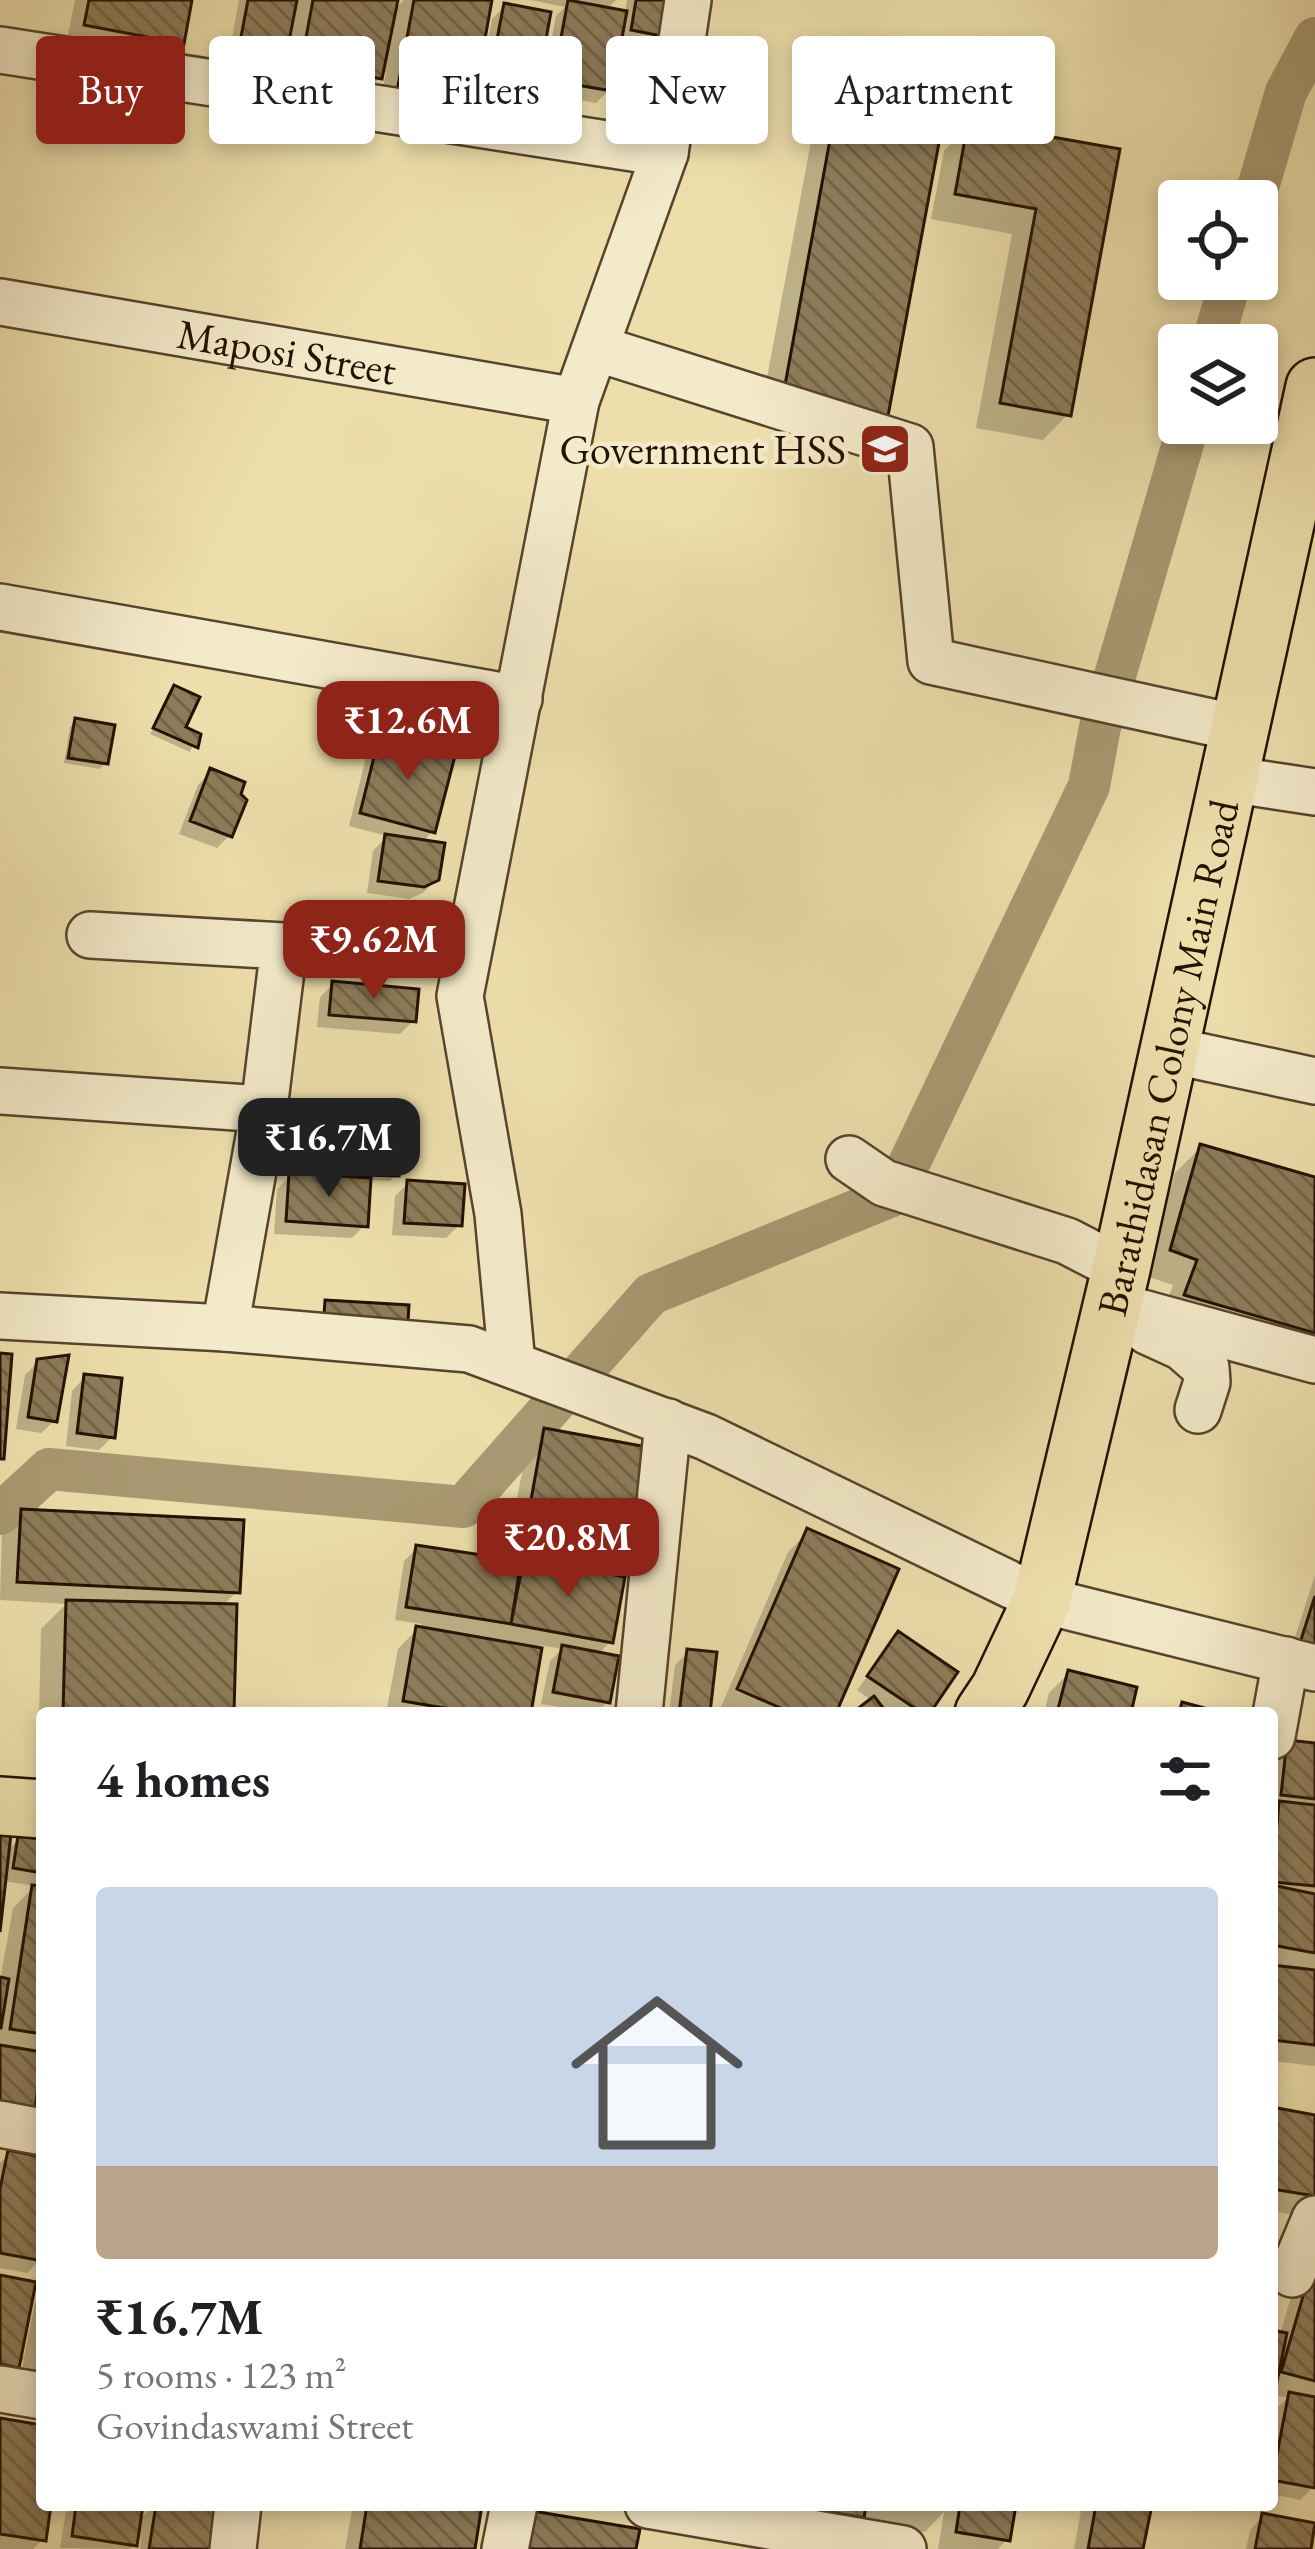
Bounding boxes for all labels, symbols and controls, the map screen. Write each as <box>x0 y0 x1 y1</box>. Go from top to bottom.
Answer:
chip: Buy <box>36 36 185 144</box>
chip: Rent <box>209 36 375 144</box>
chip: Filters <box>399 36 582 144</box>
chip: New <box>606 36 768 144</box>
chip: Apartment <box>792 36 1055 144</box>
map controls <box>1158 180 1278 444</box>
button: locate <box>1158 180 1278 300</box>
street label: Maposi Street <box>173 305 400 397</box>
button: layers <box>1158 324 1278 444</box>
school or university icon: Government HSS <box>857 421 913 477</box>
place label: Government HSS <box>559 422 846 477</box>
pin: ₹12.6M <box>310 681 506 783</box>
text: ₹12.6M <box>344 694 472 745</box>
street label: Barathidasan Colony Main Road <box>1083 794 1251 1321</box>
pin: ₹9.62M <box>276 900 472 1002</box>
text: ₹9.62M <box>310 913 438 964</box>
pin: ₹16.7M <box>231 1098 427 1200</box>
text: ₹16.7M <box>265 1111 393 1162</box>
pin: ₹20.8M <box>470 1498 666 1600</box>
text: ₹20.8M <box>504 1511 632 1562</box>
text: 4 homes <box>96 1746 270 1812</box>
icon: filters <box>1152 1746 1218 1812</box>
icon: home <box>549 1965 765 2181</box>
text: ₹16.7M <box>96 2283 263 2349</box>
text: 5 rooms · 123 m² <box>96 2349 347 2400</box>
text: Govindaswami Street <box>96 2400 413 2451</box>

